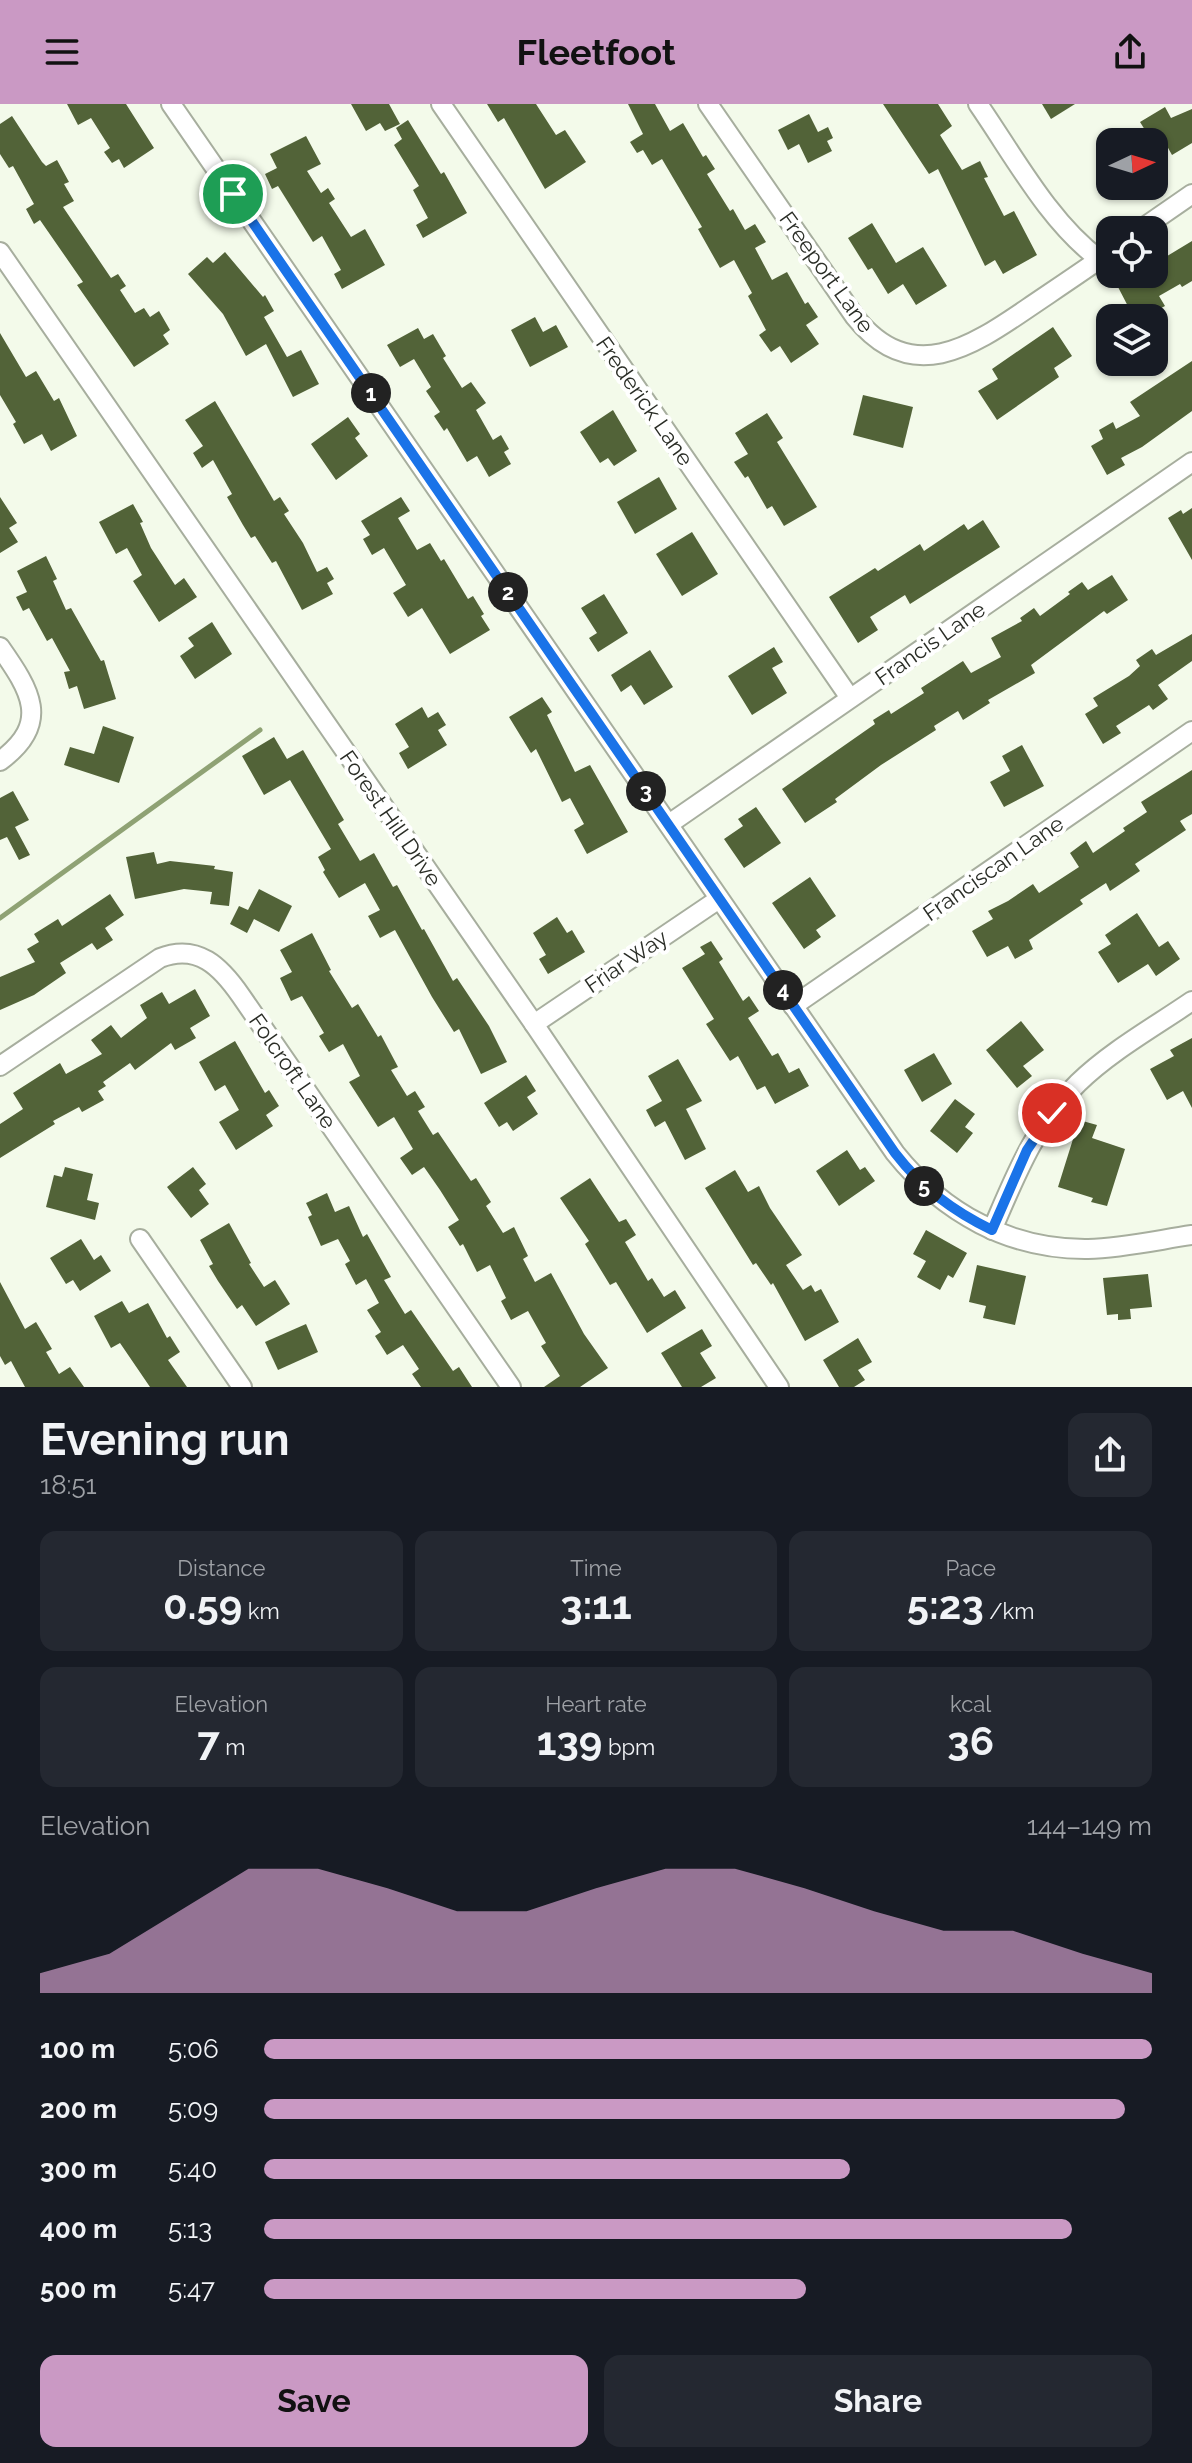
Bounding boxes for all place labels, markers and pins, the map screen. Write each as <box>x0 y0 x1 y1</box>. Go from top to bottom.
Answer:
pin <box>199 160 267 228</box>
pin: 1 <box>351 373 391 413</box>
pin: 2 <box>488 572 528 612</box>
pin: 3 <box>626 771 666 811</box>
pin: 4 <box>763 970 803 1010</box>
pin <box>1018 1079 1086 1147</box>
pin: 5 <box>904 1166 944 1206</box>

